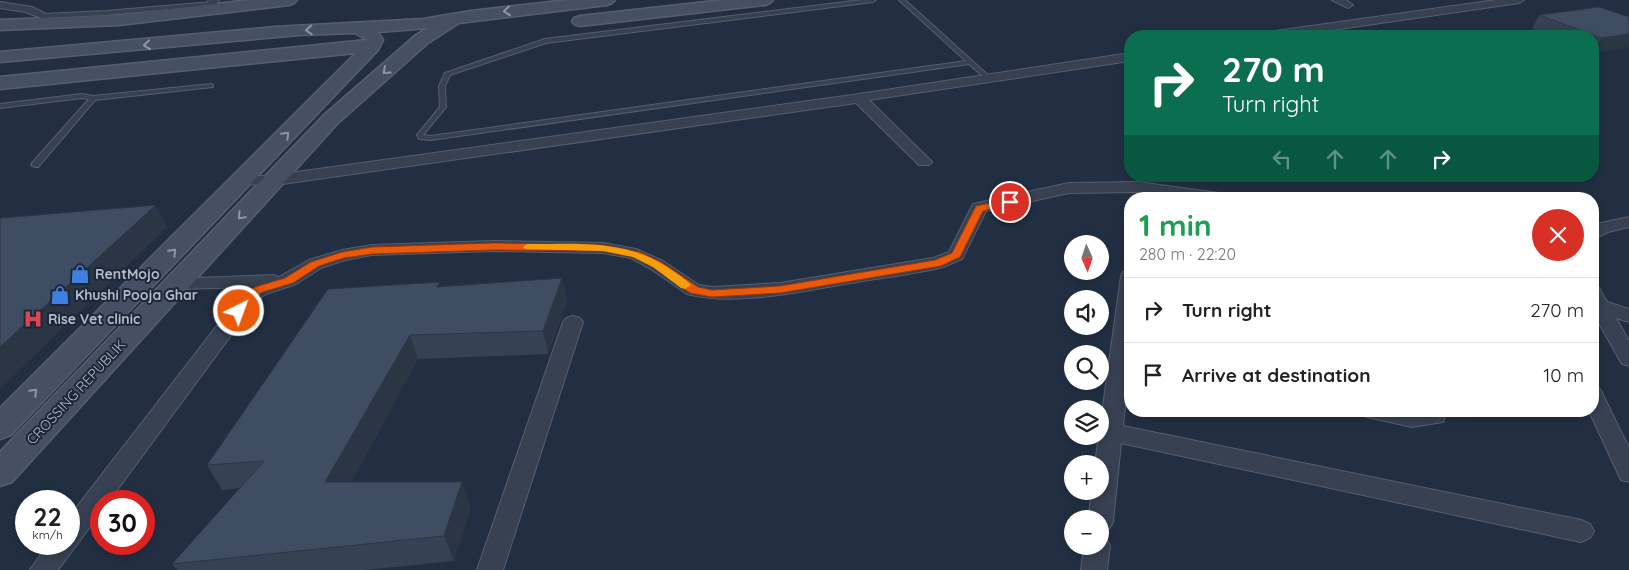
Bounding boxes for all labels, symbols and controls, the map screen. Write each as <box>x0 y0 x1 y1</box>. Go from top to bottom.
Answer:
one-way arrow <box>503 5 511 16</box>
one-way arrow <box>305 25 313 36</box>
one-way arrow <box>143 39 151 50</box>
text: 270 m <box>1222 47 1325 91</box>
icon: right <box>1139 50 1204 115</box>
one-way arrow <box>383 65 392 74</box>
text: Turn right <box>1222 90 1319 118</box>
one-way arrow <box>280 132 289 141</box>
icon: left <box>1268 145 1296 173</box>
icon: ahead <box>1321 145 1349 173</box>
icon: ahead <box>1374 145 1402 173</box>
icon: right <box>1427 145 1455 173</box>
pin <box>989 181 1031 223</box>
icon: arrive <box>996 188 1024 216</box>
text: 1 min <box>1139 206 1212 244</box>
button: close <box>1532 209 1584 261</box>
one-way arrow <box>238 210 247 219</box>
north arrow <box>1064 235 1109 280</box>
map controls <box>1064 235 1109 555</box>
text: 280 m · 22:20 <box>1139 244 1236 264</box>
one-way arrow <box>167 248 176 257</box>
shop icon: RentMojo <box>69 263 91 285</box>
place label: RentMojo <box>95 265 160 283</box>
shop icon: Khushi Pooja Ghar <box>49 284 71 306</box>
position arrow <box>212 284 264 336</box>
place label: Khushi Pooja Ghar <box>75 286 198 304</box>
button: sound <box>1064 290 1109 335</box>
icon: right <box>1139 296 1167 324</box>
text: Turn right <box>1182 298 1271 322</box>
text: 270 m <box>1530 298 1584 322</box>
hospital icon: Rise Vet clinic <box>22 308 44 330</box>
place label: Rise Vet clinic <box>48 310 140 328</box>
street label: CROSSING REPUBLIK <box>23 336 129 448</box>
button: search <box>1064 345 1109 390</box>
icon: arrive <box>1139 361 1167 389</box>
text: Arrive at destination <box>1182 363 1371 387</box>
text: 10 m <box>1543 363 1584 387</box>
one-way arrow <box>28 389 37 398</box>
button: layers <box>1064 400 1109 445</box>
button: + <box>1064 455 1109 500</box>
speed limit sign: 30 <box>90 490 155 555</box>
text: 22 <box>33 501 62 532</box>
button: − <box>1064 510 1109 555</box>
text: km/h <box>32 527 63 542</box>

